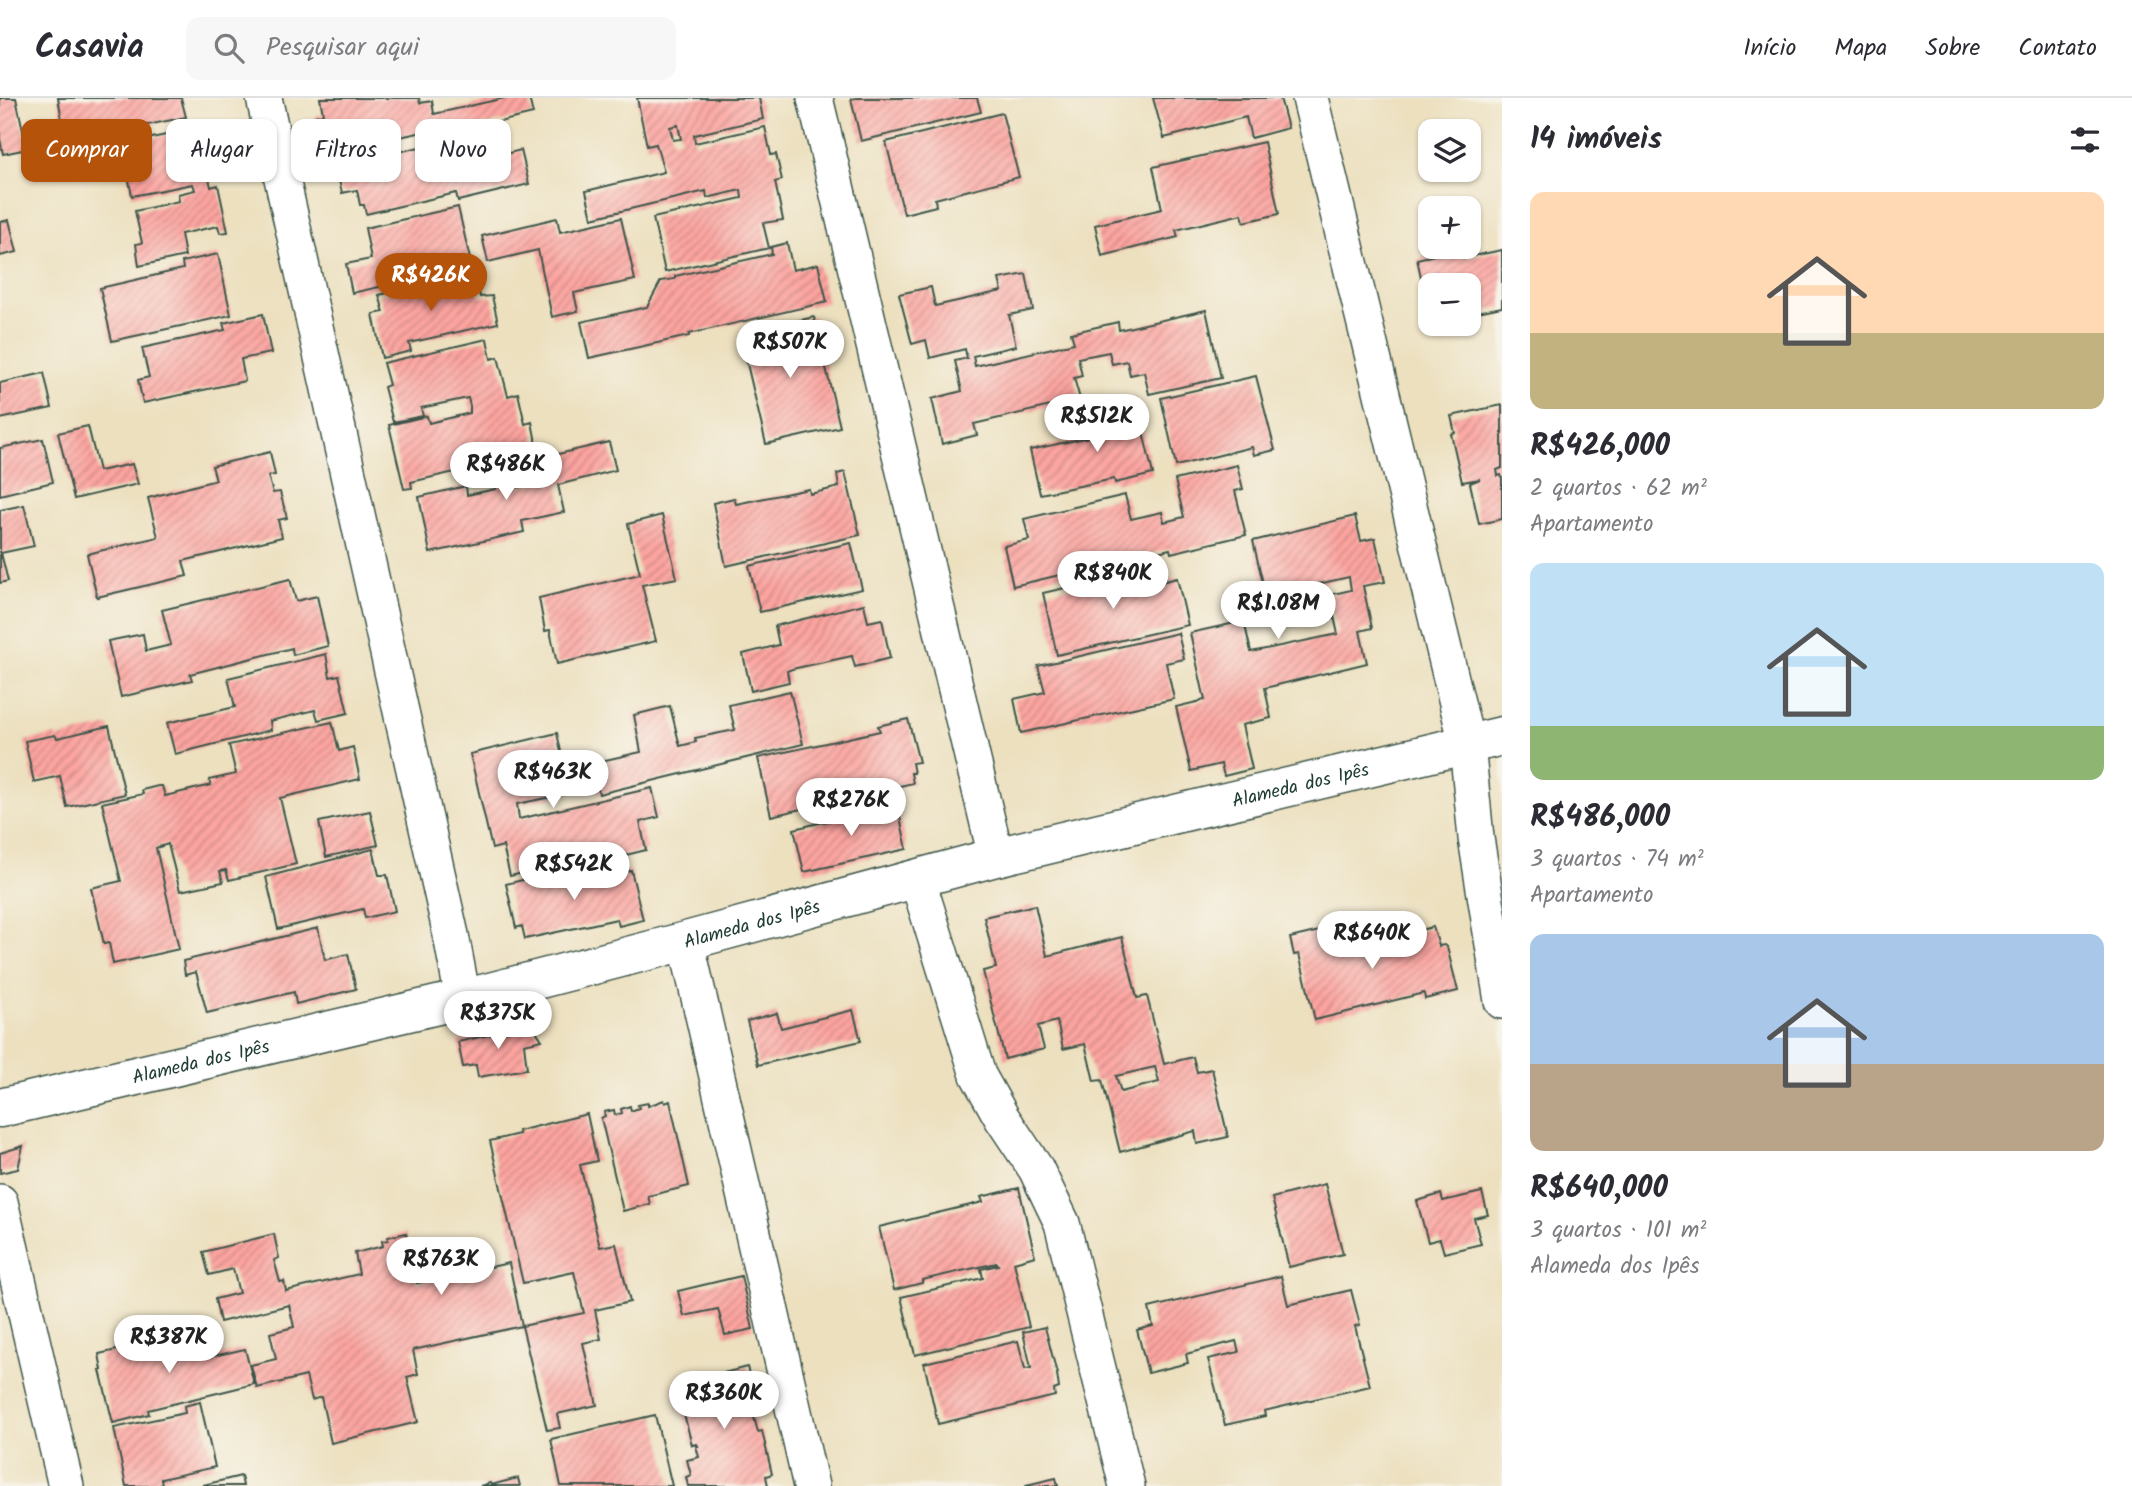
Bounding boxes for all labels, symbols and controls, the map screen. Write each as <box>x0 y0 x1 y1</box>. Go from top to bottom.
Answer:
search box <box>186 17 676 80</box>
text: Casavia <box>35 22 144 75</box>
text: Pesquisar aqui <box>266 27 419 69</box>
icon: search <box>210 29 248 67</box>
text: Início <box>1743 29 1796 68</box>
text: Mapa <box>1834 29 1887 68</box>
text: Sobre <box>1925 29 1980 68</box>
text: Contato <box>2018 29 2097 68</box>
text: 14 imóveis <box>1530 116 1662 164</box>
chip: Comprar <box>21 119 152 182</box>
chip: Alugar <box>166 119 277 182</box>
chip: Filtros <box>291 119 401 182</box>
chip: Novo <box>415 119 511 182</box>
map controls <box>1418 119 1481 336</box>
button: layers <box>1418 119 1481 182</box>
icon: filters <box>2066 121 2104 159</box>
button: + <box>1418 196 1481 259</box>
icon: home <box>1754 238 1880 364</box>
pin: R$426K <box>374 254 488 313</box>
text: R$426K <box>391 258 471 294</box>
button: − <box>1418 273 1481 336</box>
pin: R$507K <box>733 320 847 380</box>
text: R$507K <box>752 325 828 361</box>
pin: R$512K <box>1040 394 1154 454</box>
text: R$512K <box>1060 399 1134 435</box>
text: R$426,000 <box>1530 423 1670 471</box>
pin: R$486K <box>449 442 563 502</box>
text: R$486K <box>466 447 546 483</box>
text: 2 quartos · 62 m² <box>1530 471 1707 507</box>
text: Apartamento <box>1530 507 1653 543</box>
pin: R$840K <box>1056 552 1170 611</box>
text: R$840K <box>1073 556 1153 592</box>
pin: R$1.08M <box>1213 582 1343 641</box>
text: R$1.08M <box>1237 586 1319 622</box>
icon: home <box>1754 609 1880 735</box>
pin: R$463K <box>496 750 610 810</box>
text: R$463K <box>514 755 592 791</box>
street label: Alameda dos Ipês <box>1229 755 1372 817</box>
pin: R$276K <box>794 778 908 838</box>
text: R$276K <box>812 783 890 819</box>
text: R$486,000 <box>1530 794 1670 842</box>
pin: R$542K <box>517 842 631 902</box>
text: 3 quartos · 74 m² <box>1530 842 1704 878</box>
text: R$542K <box>535 847 613 883</box>
text: Apartamento <box>1530 878 1653 914</box>
street label: Alameda dos Ipês <box>681 892 824 958</box>
pin: R$640K <box>1315 912 1429 971</box>
text: R$640K <box>1333 916 1411 952</box>
icon: home <box>1754 980 1880 1106</box>
pin: R$375K <box>441 992 555 1051</box>
text: R$375K <box>460 996 536 1032</box>
street label: Alameda dos Ipês <box>129 1032 273 1093</box>
text: R$640,000 <box>1530 1165 1668 1213</box>
text: 3 quartos · 101 m² <box>1530 1213 1706 1249</box>
pin: R$763K <box>384 1238 498 1297</box>
text: R$763K <box>402 1242 480 1278</box>
text: Alameda dos Ipês <box>1530 1249 1699 1285</box>
pin: R$387K <box>112 1316 226 1375</box>
text: R$387K <box>130 1320 208 1356</box>
pin: R$360K <box>667 1372 781 1431</box>
text: R$360K <box>685 1376 763 1412</box>

